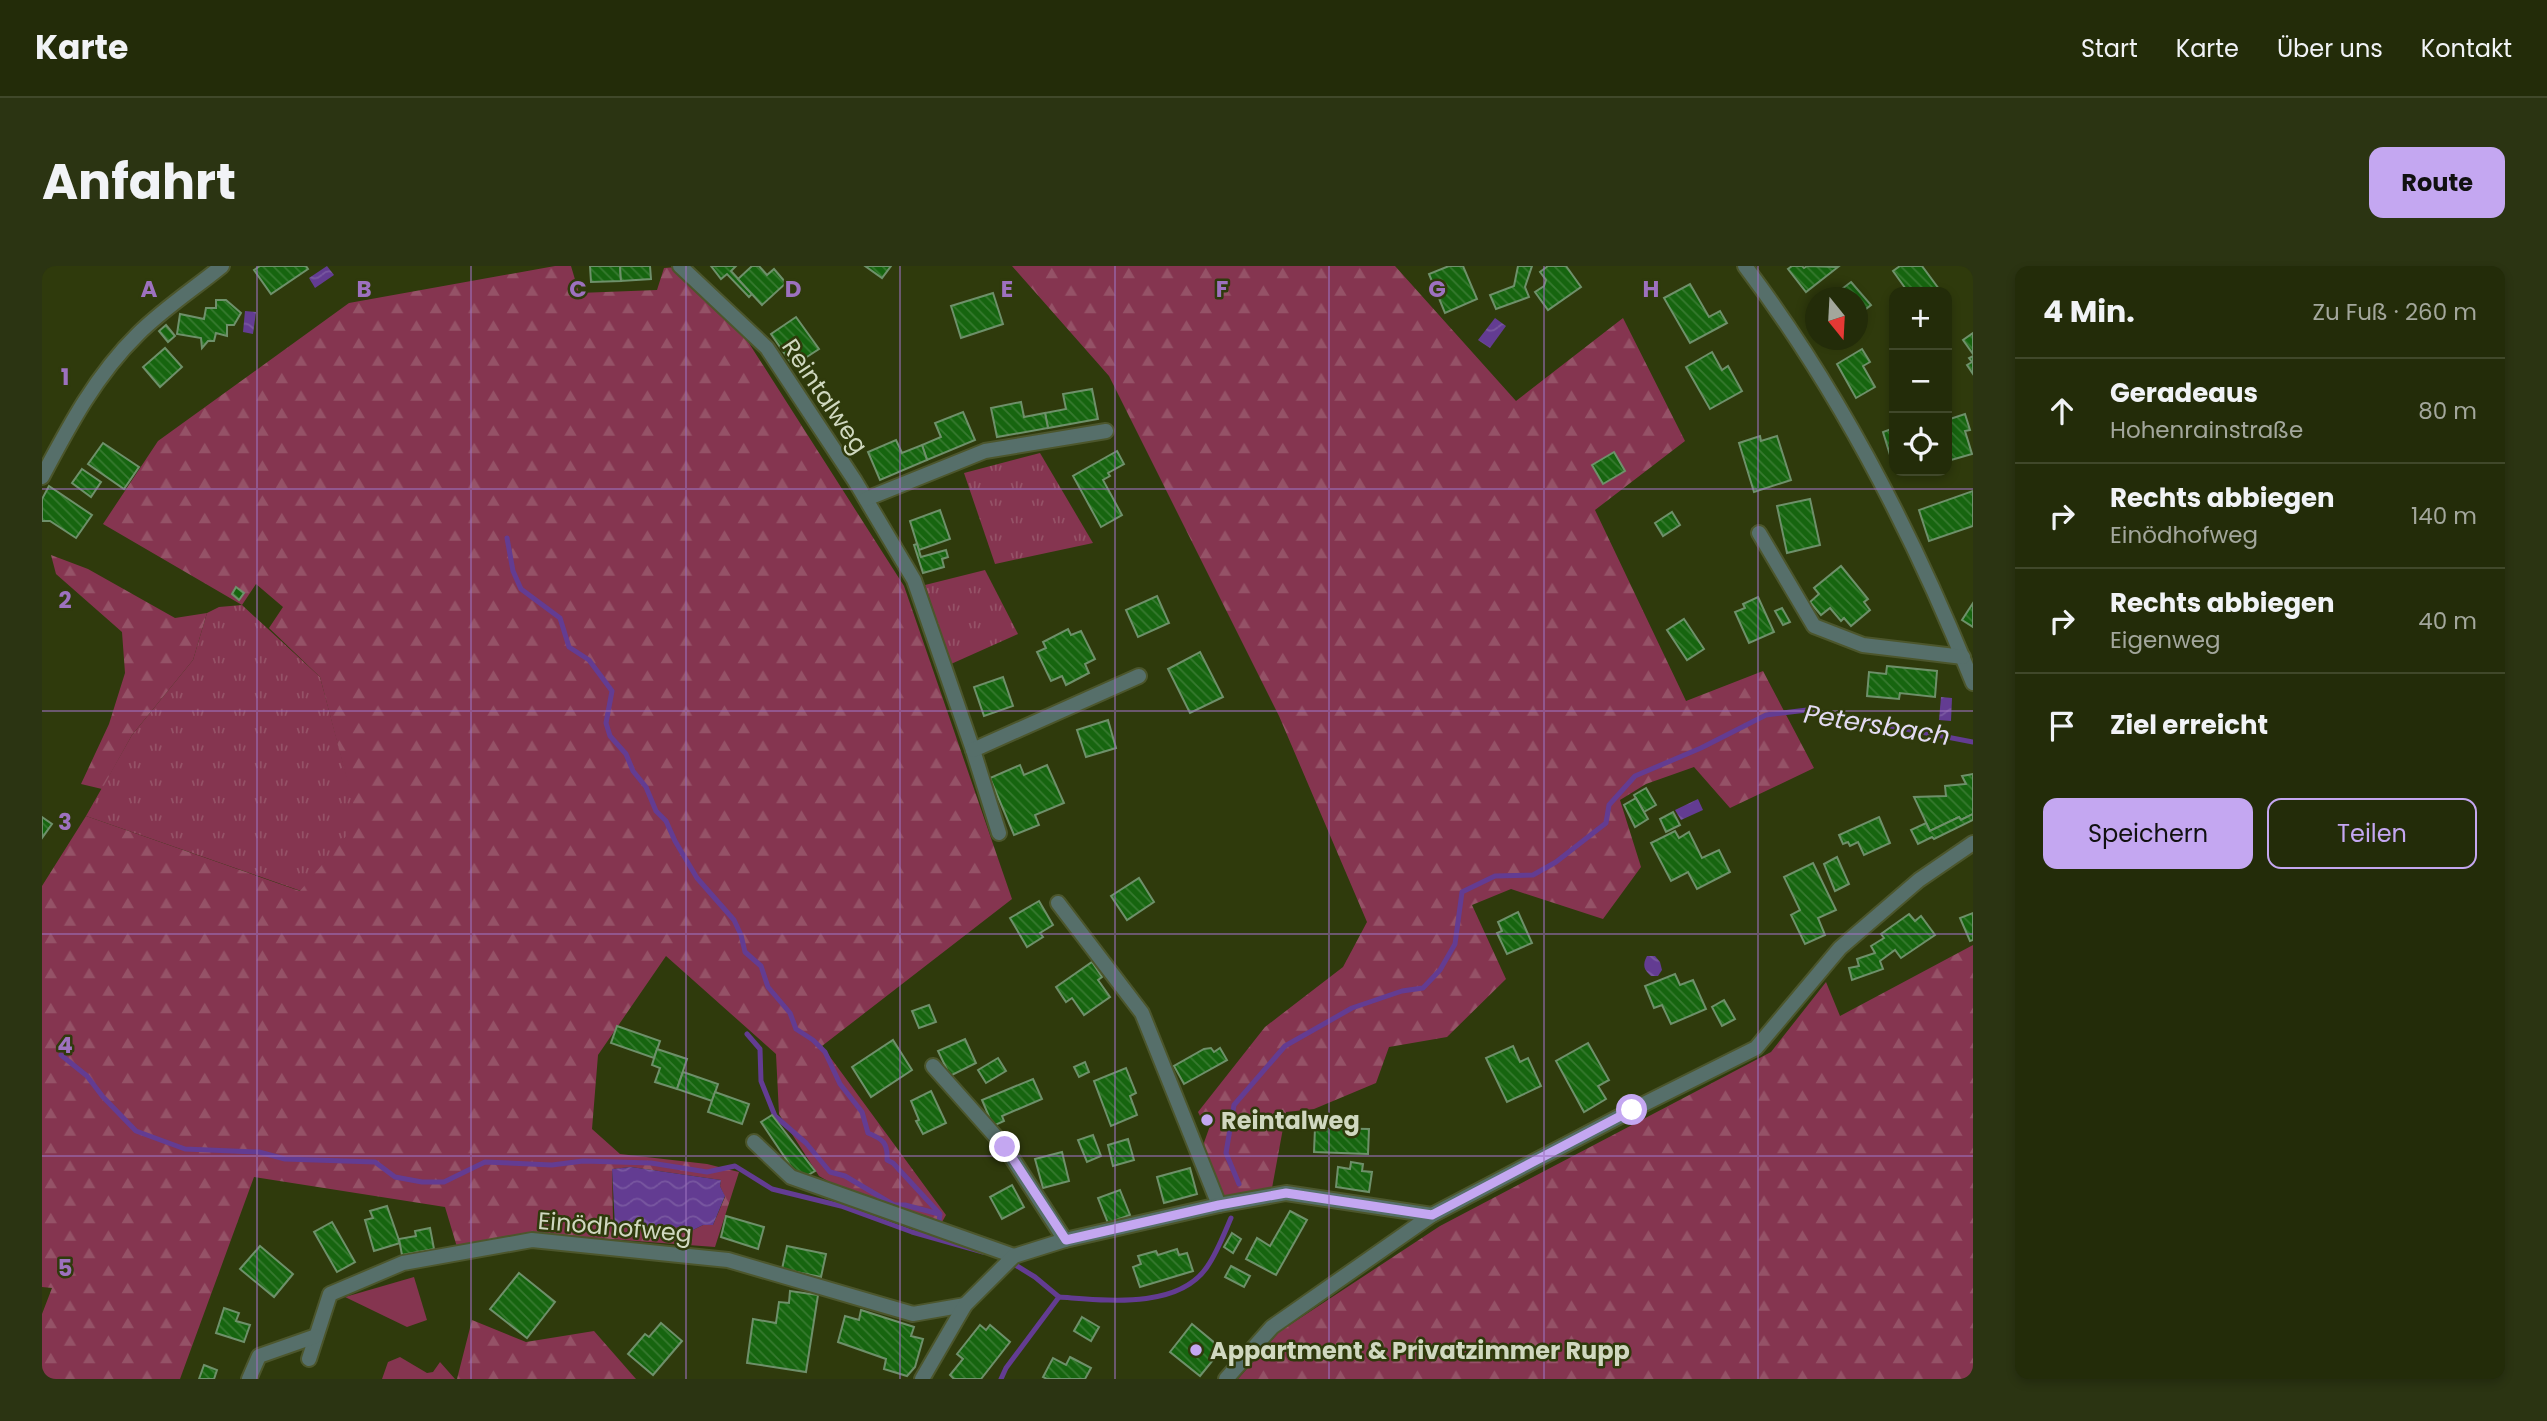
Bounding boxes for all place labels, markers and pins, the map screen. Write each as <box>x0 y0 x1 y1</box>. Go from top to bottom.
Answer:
place label: Reintalweg <box>1221 1104 1360 1137</box>
marker: Reintalweg <box>1199 1112 1215 1128</box>
place label: Appartment & Privatzimmer Rupp <box>1210 1334 1630 1367</box>
marker: Appartment & Privatzimmer Rupp <box>1188 1342 1204 1358</box>

